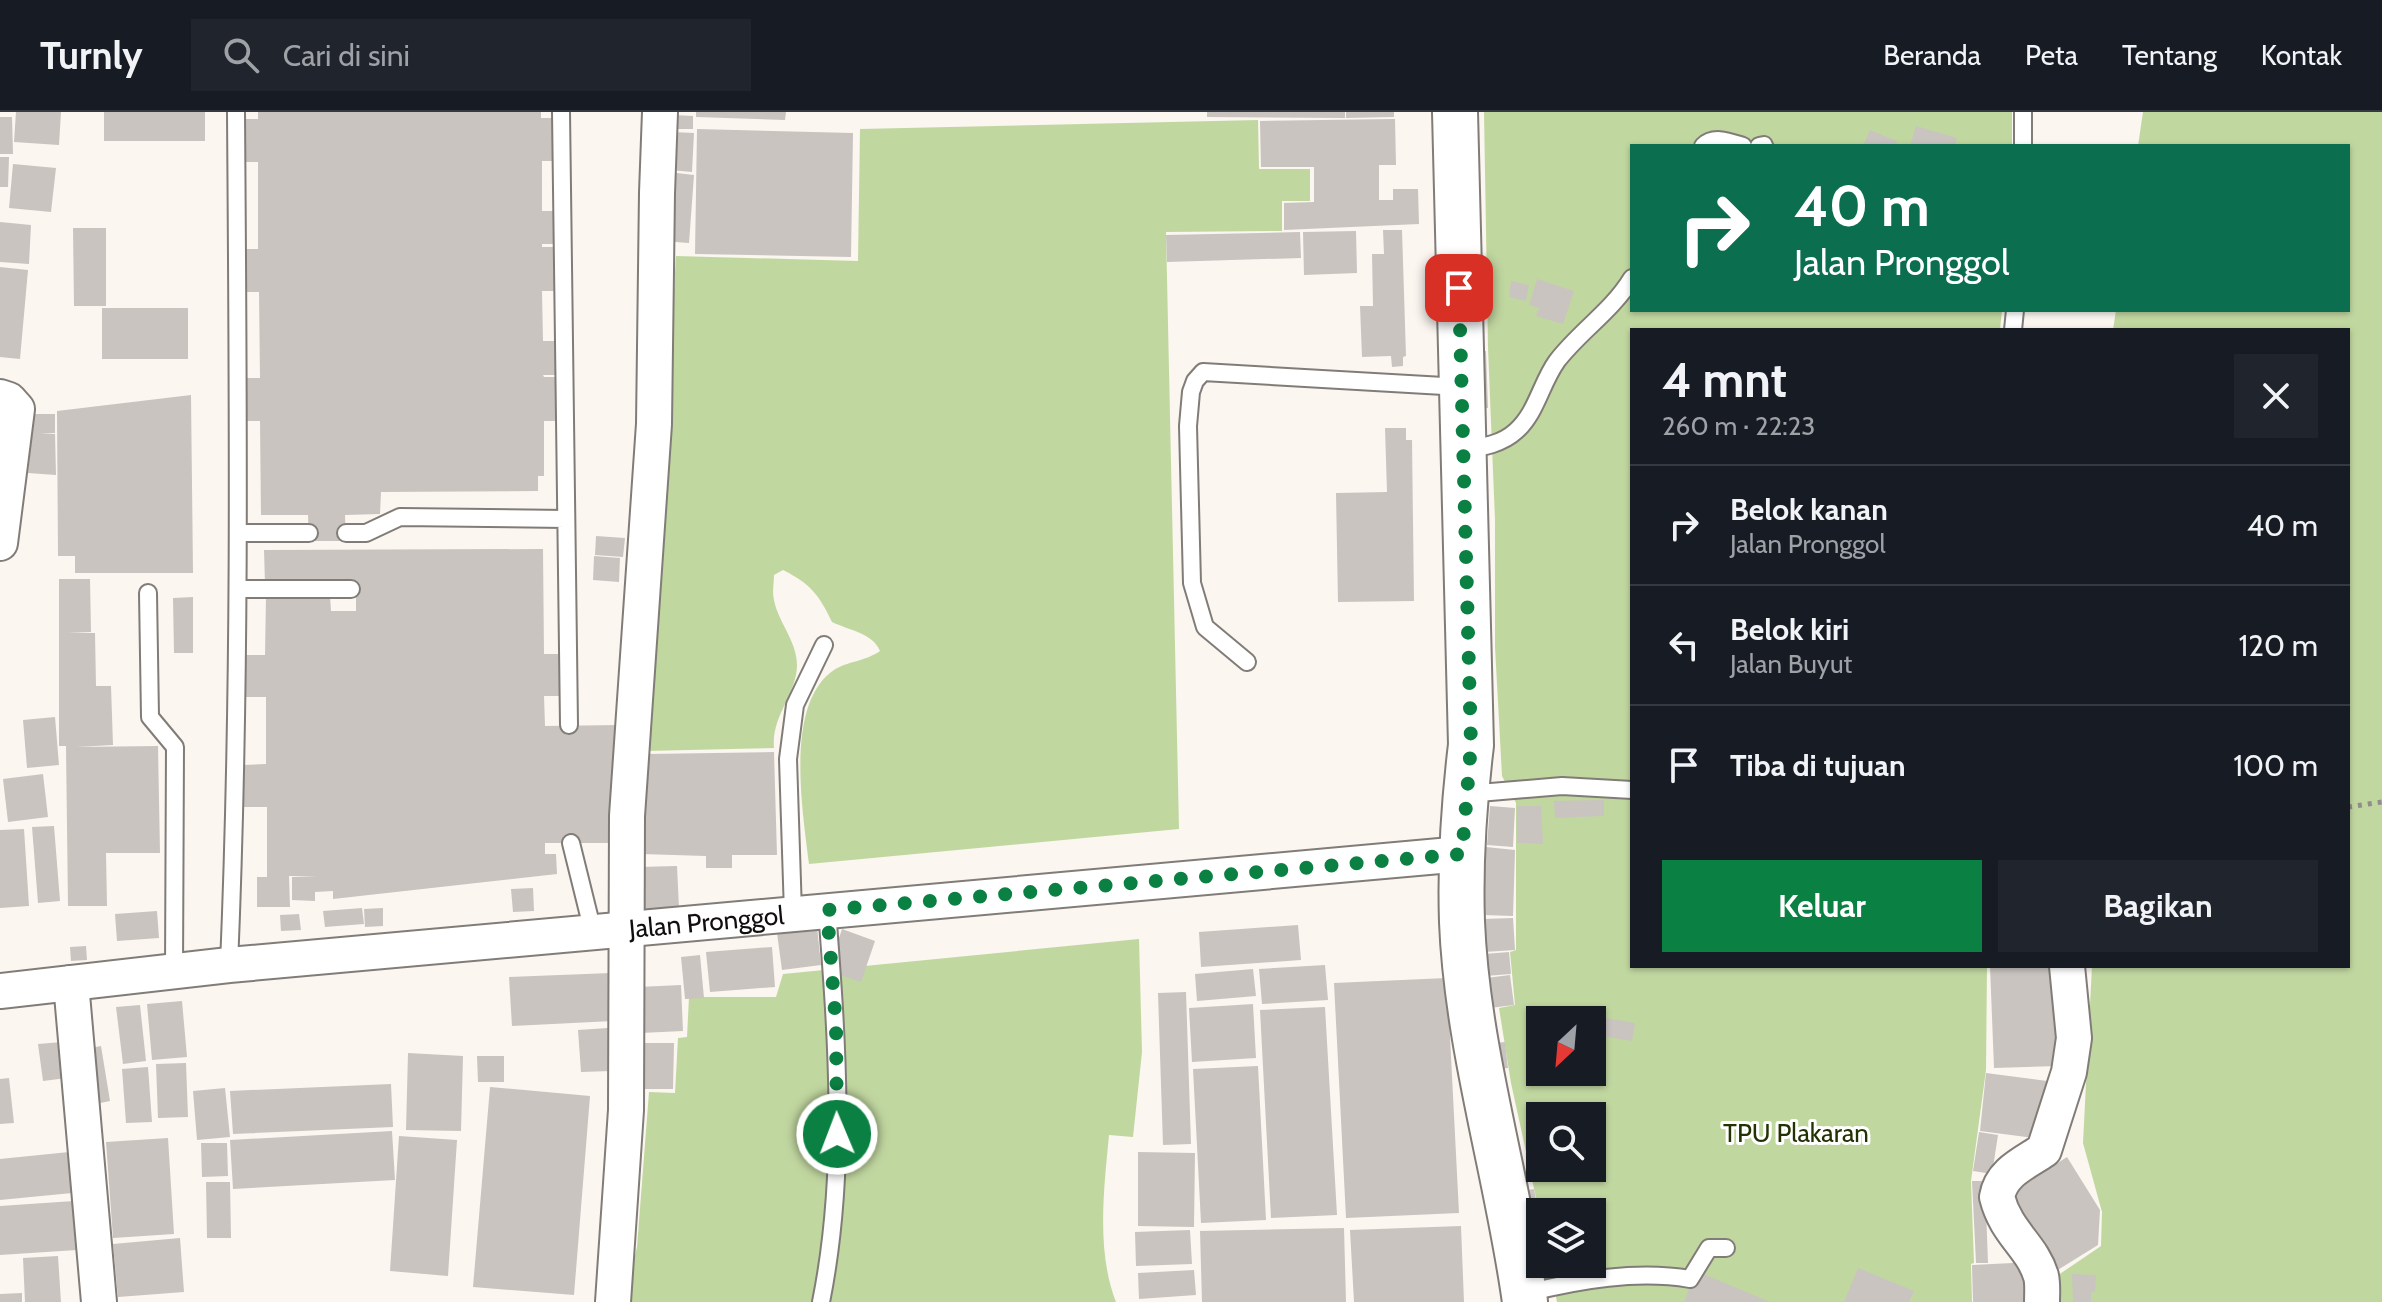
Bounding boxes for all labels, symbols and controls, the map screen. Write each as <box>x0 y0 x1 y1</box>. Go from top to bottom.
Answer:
search box <box>191 19 751 91</box>
text: Turnly <box>40 32 143 79</box>
icon: search <box>219 33 263 77</box>
text: Cari di sini <box>283 37 410 74</box>
text: Beranda <box>1883 38 1981 72</box>
text: Peta <box>2025 38 2078 72</box>
text: Tentang <box>2122 38 2217 72</box>
text: Kontak <box>2261 38 2342 72</box>
text: 40 m <box>1794 172 1930 240</box>
icon: right <box>1662 176 1766 280</box>
text: Jalan Pronggol <box>1794 240 2009 284</box>
pin <box>1425 254 1493 322</box>
icon: arrive <box>1437 266 1481 310</box>
text: 4 mnt <box>1662 351 1787 409</box>
button: close <box>2234 354 2318 438</box>
text: 260 m · 22:23 <box>1662 410 1815 442</box>
text: Belok kanan <box>1730 491 1888 528</box>
icon: right <box>1662 503 1706 547</box>
text: 40 m <box>2247 507 2318 544</box>
text: Jalan Pronggol <box>1730 528 1886 560</box>
text: Belok kiri <box>1730 611 1849 648</box>
icon: left <box>1662 623 1706 667</box>
text: 120 m <box>2238 627 2318 664</box>
text: Jalan Buyut <box>1730 648 1852 680</box>
icon: arrive <box>1662 743 1706 787</box>
text: Tiba di tujuan <box>1730 747 1906 784</box>
text: 100 m <box>2233 747 2318 784</box>
button: Keluar <box>1662 860 1982 952</box>
button: Bagikan <box>1998 860 2318 952</box>
street label: Jalan Pronggol <box>627 899 786 945</box>
north arrow <box>1526 1006 1606 1086</box>
map controls <box>1526 1006 1606 1278</box>
position arrow <box>795 1092 879 1176</box>
button: search <box>1526 1102 1606 1182</box>
park label: TPU Plakaran <box>1723 1117 1869 1149</box>
button: layers <box>1526 1198 1606 1278</box>

